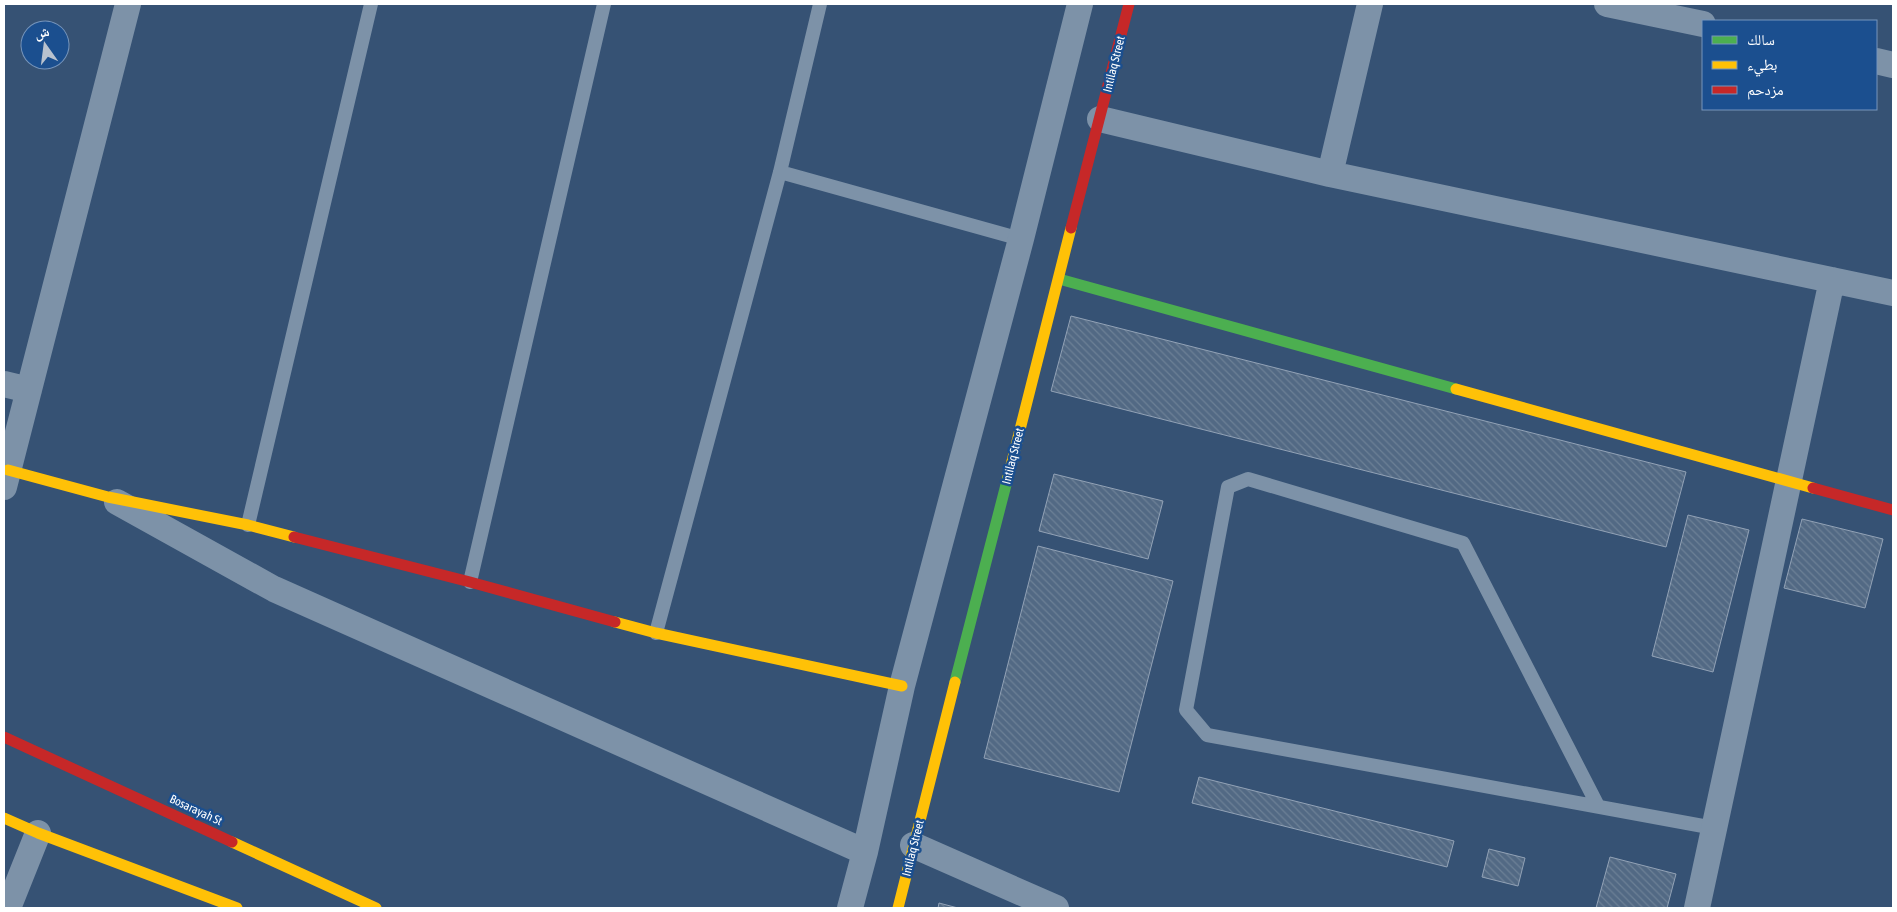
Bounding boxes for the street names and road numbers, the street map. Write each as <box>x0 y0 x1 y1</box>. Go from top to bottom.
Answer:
street label: Intilaq Street <box>1100 34 1128 94</box>
street label: Intilaq Street <box>999 426 1027 486</box>
street label: Bosarayah St <box>167 792 225 828</box>
street label: Intilaq Street <box>899 818 927 878</box>

